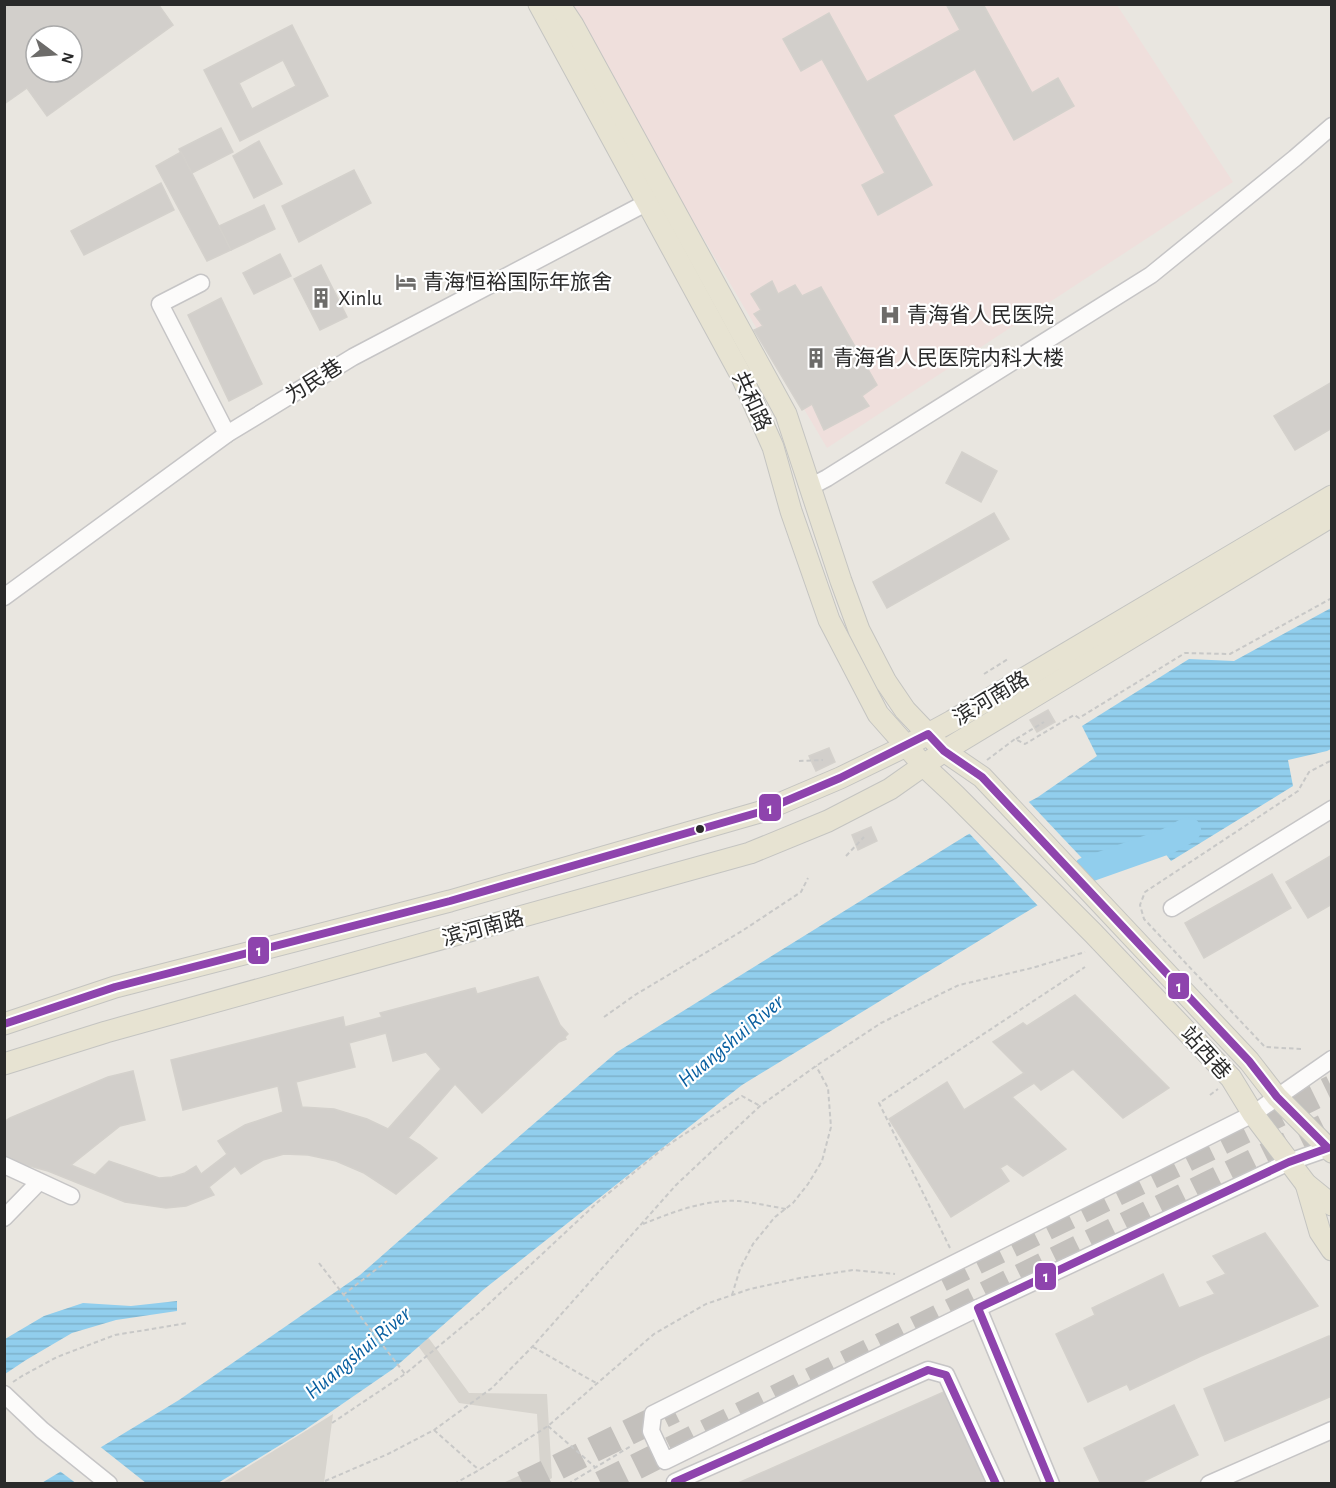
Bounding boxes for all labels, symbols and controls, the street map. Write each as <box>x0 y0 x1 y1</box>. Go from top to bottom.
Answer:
north arrow <box>24 24 84 84</box>
text: N <box>58 50 77 65</box>
hotel icon: 青海恒裕国际年旅舍 <box>394 270 418 294</box>
place label: 青海恒裕国际年旅舍 <box>423 271 612 293</box>
building icon: Xinlu <box>309 286 333 310</box>
place label: Xinlu <box>338 288 383 309</box>
hospital icon: 青海省人民医院 <box>878 303 902 327</box>
place label: 青海省人民医院 <box>907 304 1054 326</box>
building icon: 青海省人民医院内科大楼 <box>804 346 828 370</box>
place label: 青海省人民医院内科大楼 <box>833 347 1064 369</box>
street label: 为民巷 <box>281 355 347 407</box>
street label: 共和路 <box>729 368 775 434</box>
street label: 滨河南路 <box>949 667 1033 729</box>
line badge: 1 <box>758 793 782 822</box>
text: 1 <box>767 801 773 817</box>
unlabelled marker <box>694 823 706 835</box>
street label: 滨河南路 <box>440 907 526 949</box>
line badge: 1 <box>247 936 270 965</box>
text: 1 <box>256 943 262 959</box>
line badge: 1 <box>1167 972 1190 1000</box>
text: 1 <box>1176 979 1182 995</box>
water label: Huangshui River <box>674 990 788 1091</box>
street label: 站西巷 <box>1177 1022 1235 1084</box>
line badge: 1 <box>1034 1262 1057 1291</box>
text: 1 <box>1043 1269 1049 1285</box>
water label: Huangshui River <box>301 1302 415 1403</box>

